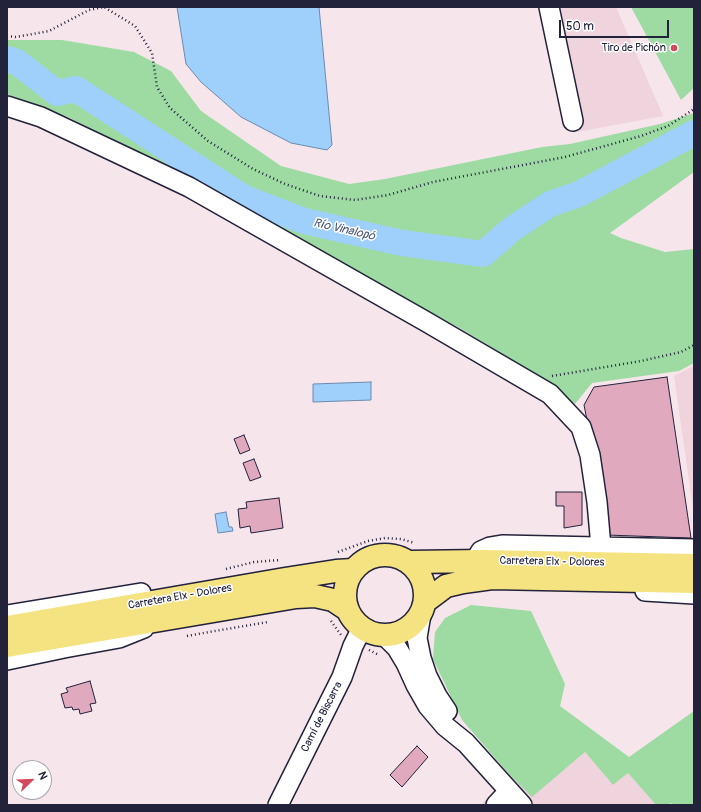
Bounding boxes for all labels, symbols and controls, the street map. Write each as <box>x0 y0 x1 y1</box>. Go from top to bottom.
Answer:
scale bar <box>561 12 671 38</box>
text: 50 m <box>566 19 594 34</box>
place label: Tiro de Pichón <box>602 41 666 55</box>
marker: Tiro de Pichón <box>669 43 679 53</box>
water label: Río Vinalopó <box>312 216 376 244</box>
street label: Carretera Elx - Dolores <box>499 554 605 570</box>
street label: Carretera Elx - Dolores <box>127 581 233 613</box>
street label: Camí de Biscarra <box>299 680 345 754</box>
north arrow <box>12 760 52 800</box>
text: N <box>35 770 50 781</box>

